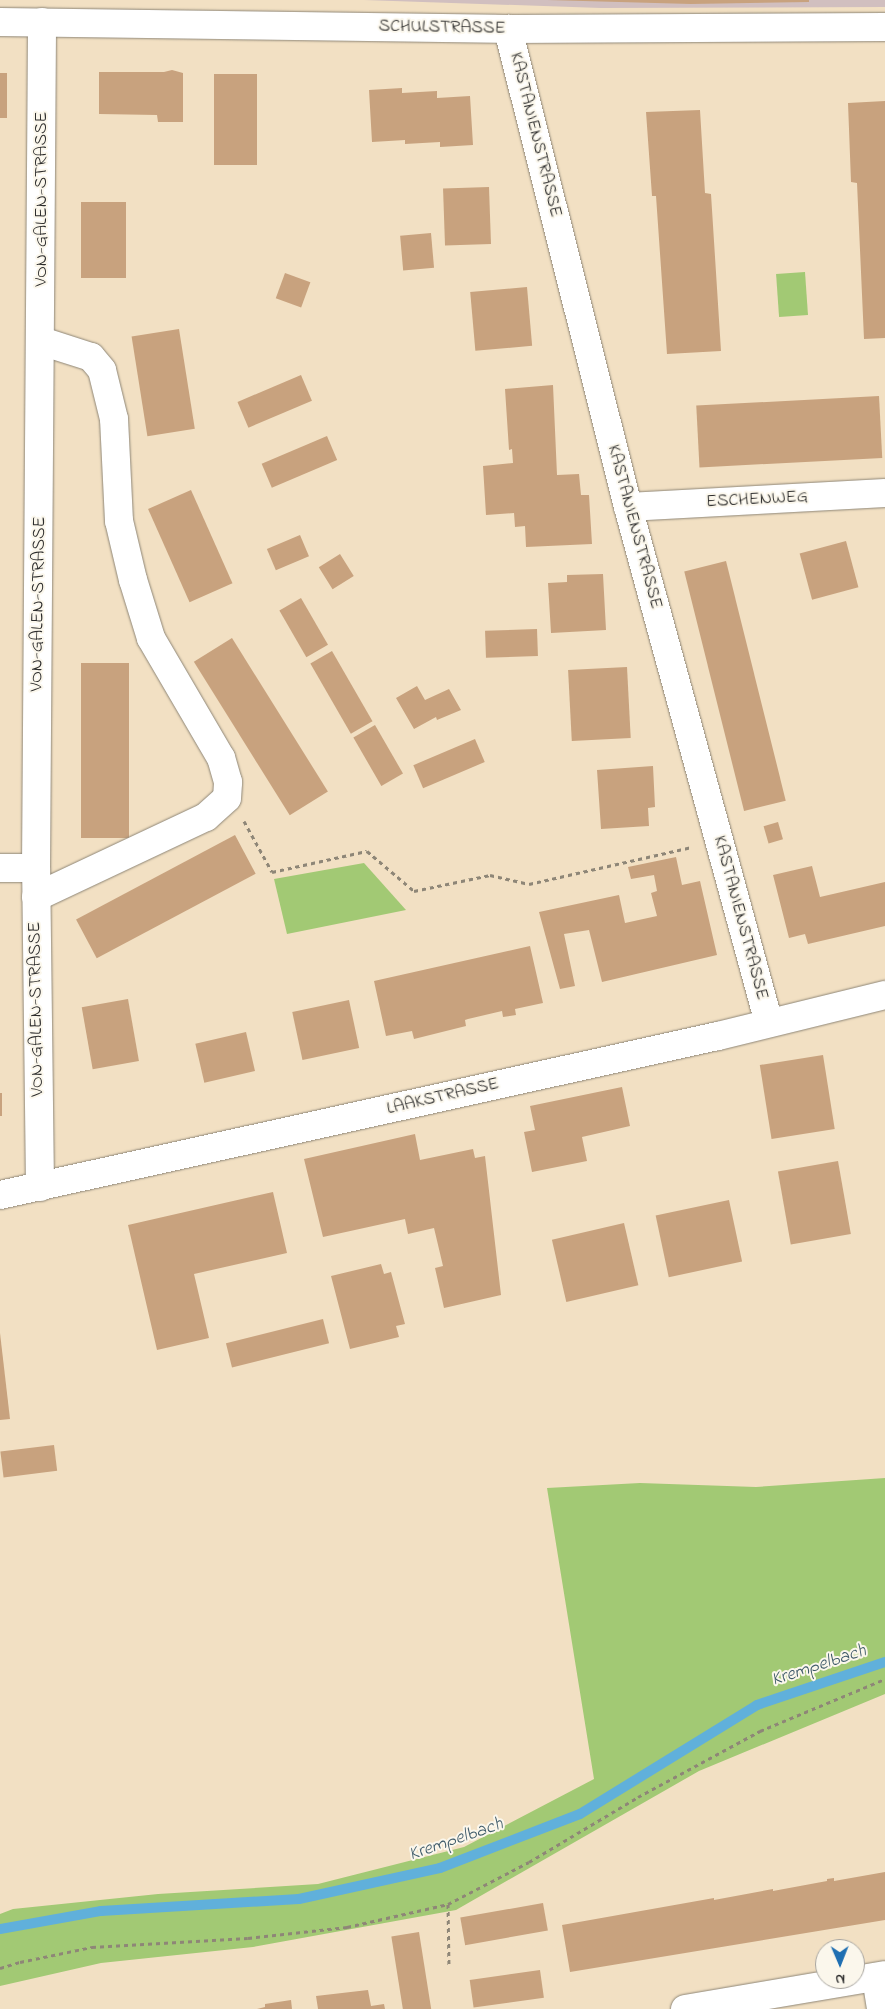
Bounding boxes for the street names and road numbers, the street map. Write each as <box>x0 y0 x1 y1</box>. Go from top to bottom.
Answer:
street label: SCHULSTRASSE <box>378 16 506 40</box>
street label: KASTANIENSTRASSE <box>504 50 566 220</box>
street label: VON-GALEN-STRASSE <box>31 112 53 286</box>
street label: KASTANIENSTRASSE <box>602 443 666 611</box>
street label: ESCHENWEG <box>706 487 808 513</box>
street label: VON-GALEN-STRASSE <box>27 516 51 692</box>
street label: KASTANIENSTRASSE <box>708 834 772 1002</box>
street label: VON-GALEN-STRASSE <box>25 921 49 1097</box>
street label: LAAKSTRASSE <box>385 1074 501 1120</box>

